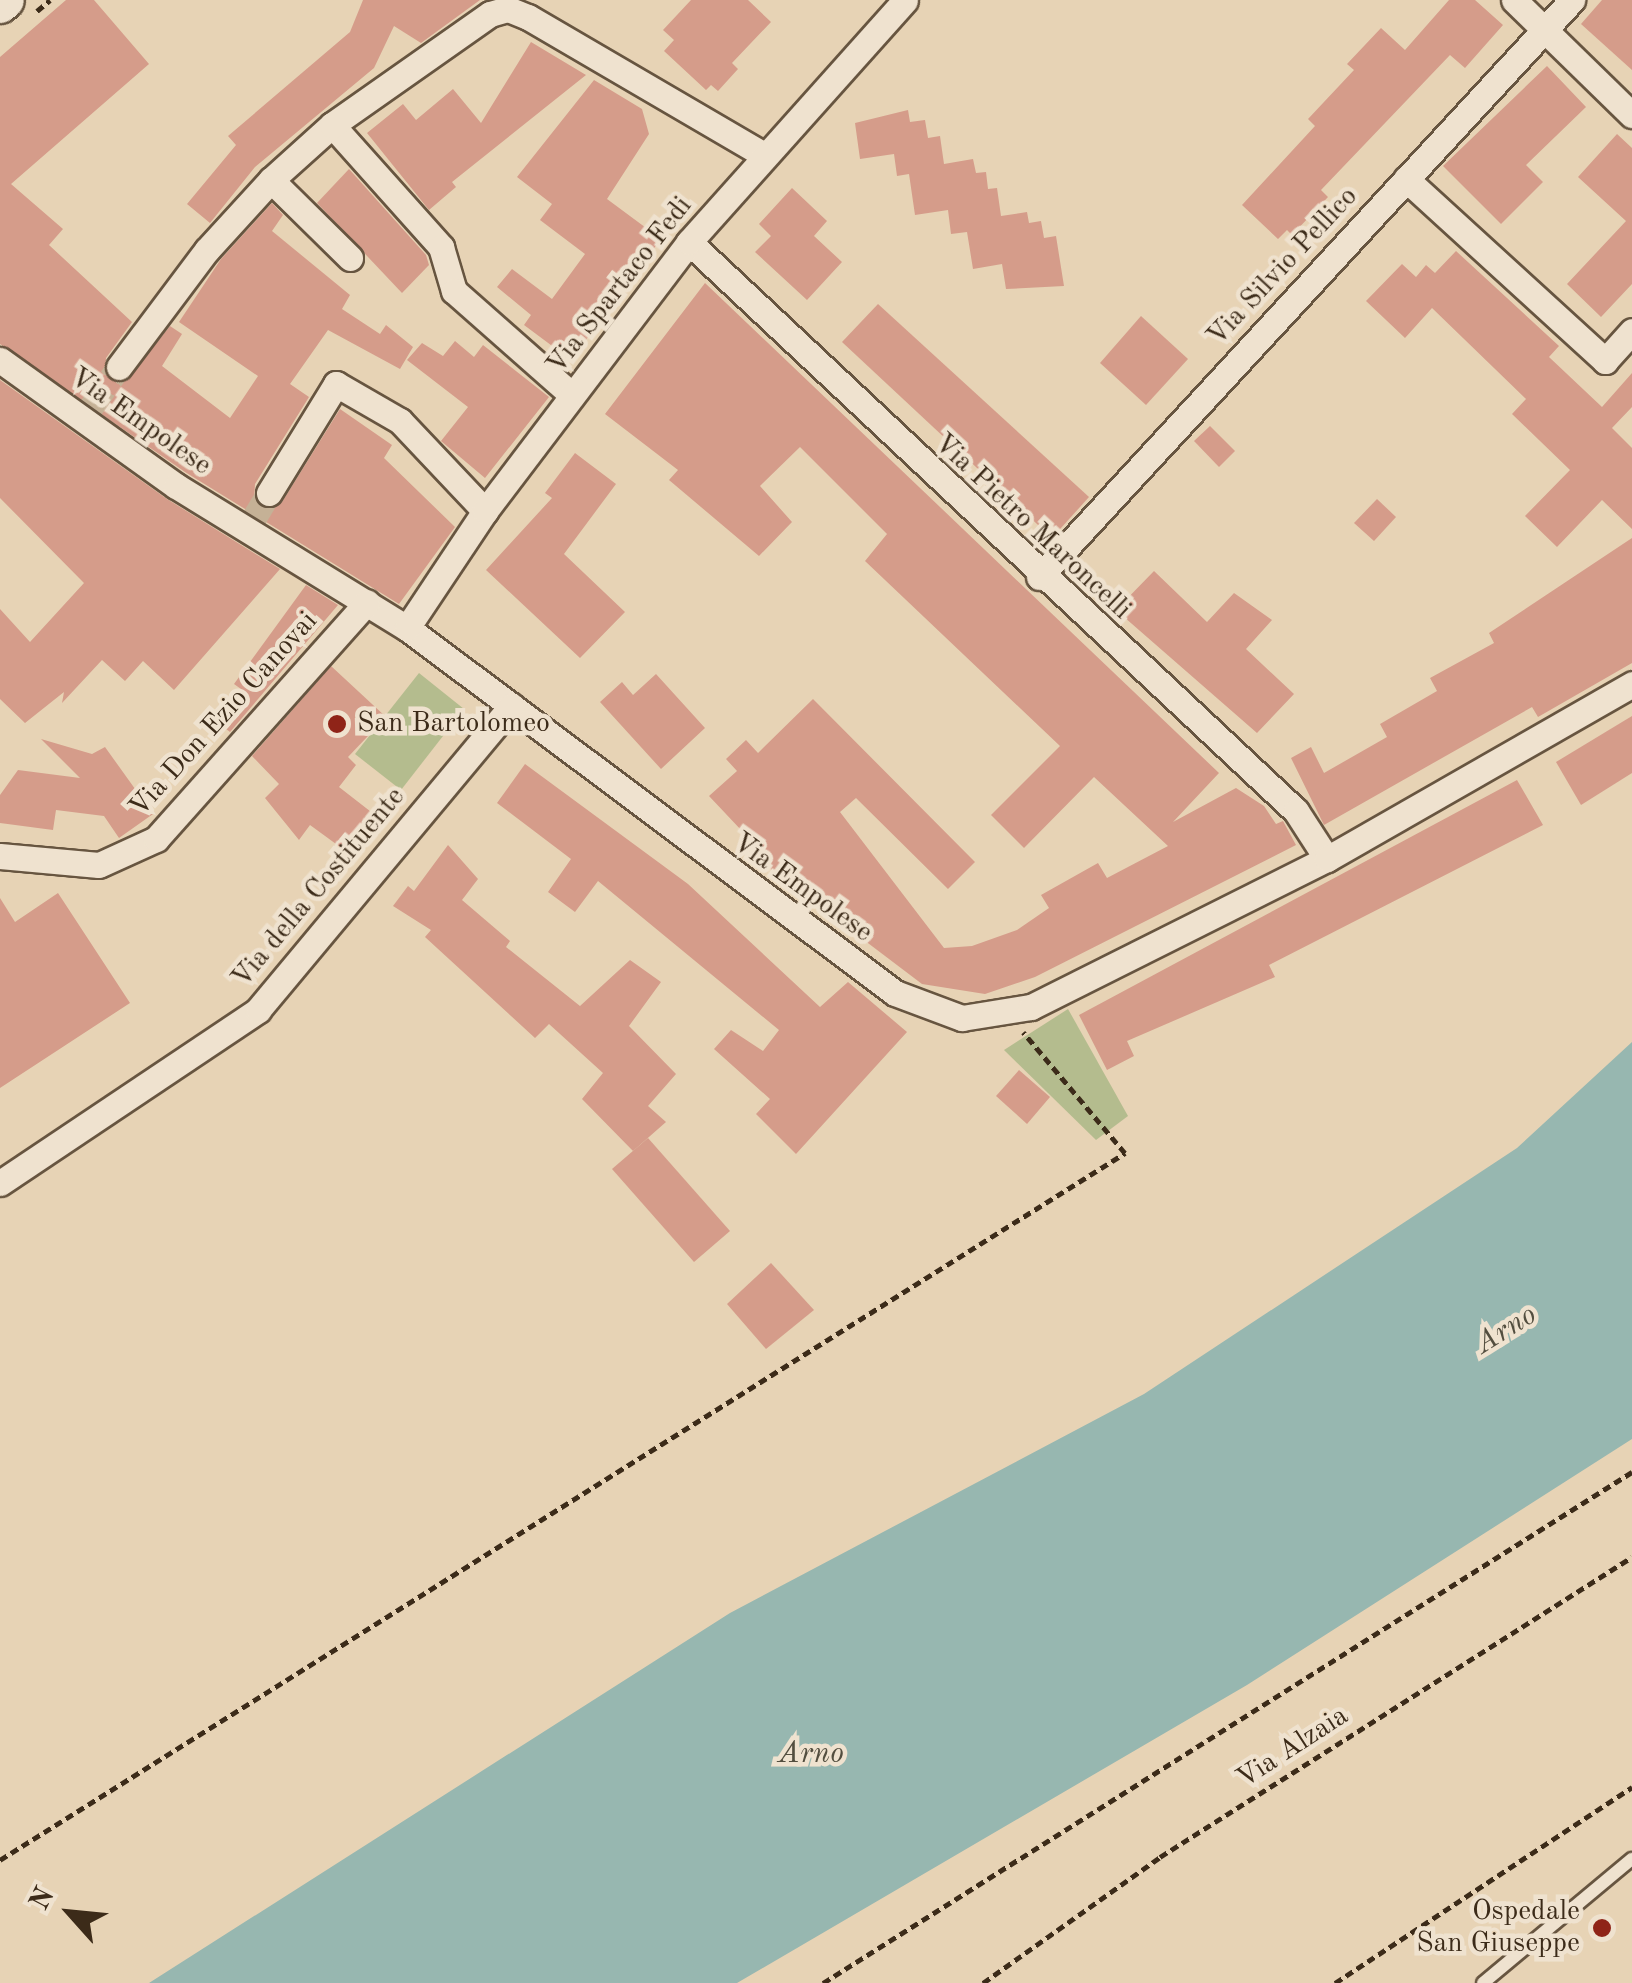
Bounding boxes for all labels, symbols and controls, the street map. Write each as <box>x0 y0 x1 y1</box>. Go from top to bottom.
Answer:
street label: Via Silvio Pellico <box>1201 180 1365 354</box>
street label: Via Spartaco Fedi <box>540 190 700 382</box>
street label: Via Empolese <box>63 361 217 483</box>
street label: Via Pietro Maroncelli <box>926 427 1138 627</box>
street label: Via Don Ezio Canovai <box>123 605 325 825</box>
place label: San Bartolomeo <box>357 707 550 741</box>
marker: San Bartolomeo <box>326 713 348 735</box>
street label: Via della Costituente <box>225 781 413 995</box>
street label: Via Empolese <box>725 826 879 950</box>
water label: Arno <box>1469 1297 1543 1363</box>
street label: Via Alzaia <box>1231 1700 1355 1796</box>
water label: Arno <box>778 1736 844 1772</box>
north arrow <box>20 1863 120 1963</box>
text: N <box>26 1883 61 1915</box>
place label: Ospedale San Giuseppe <box>1416 1895 1580 1961</box>
marker: Ospedale San Giuseppe <box>1589 1915 1615 1941</box>

